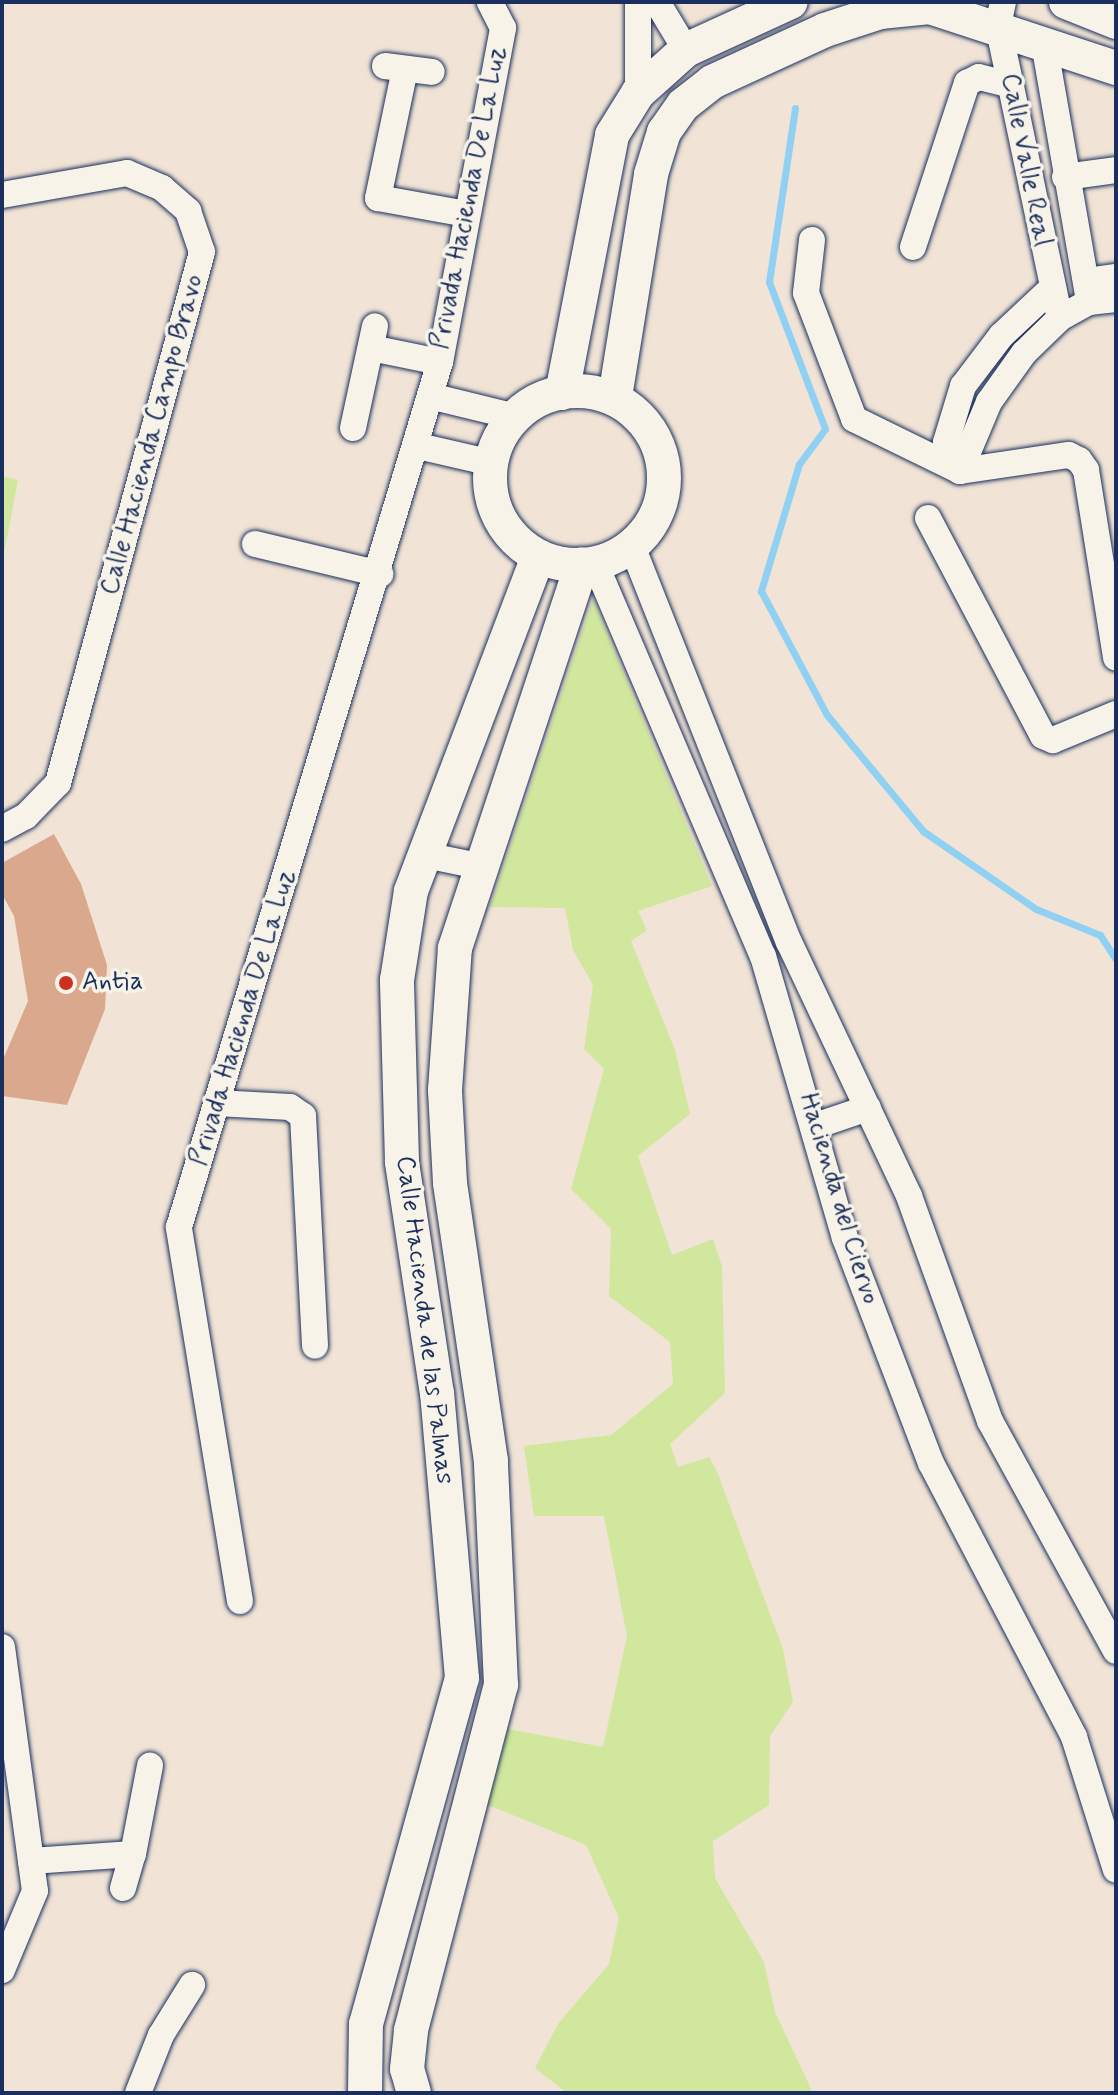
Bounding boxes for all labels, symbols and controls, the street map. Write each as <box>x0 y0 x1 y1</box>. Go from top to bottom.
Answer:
street label: Privada Hacienda De La Luz <box>424 40 516 356</box>
street label: Calle Valle Real <box>993 74 1057 246</box>
street label: Calle Hacienda Campo Bravo <box>96 275 210 595</box>
street label: Privada Hacienda De La Luz <box>183 862 305 1174</box>
place label: Antia <box>82 967 143 999</box>
marker: Antia <box>57 974 75 992</box>
street label: Hacienda del Ciervo <box>791 1090 885 1308</box>
street label: Calle Hacienda de las Palmas <box>388 1153 460 1487</box>

